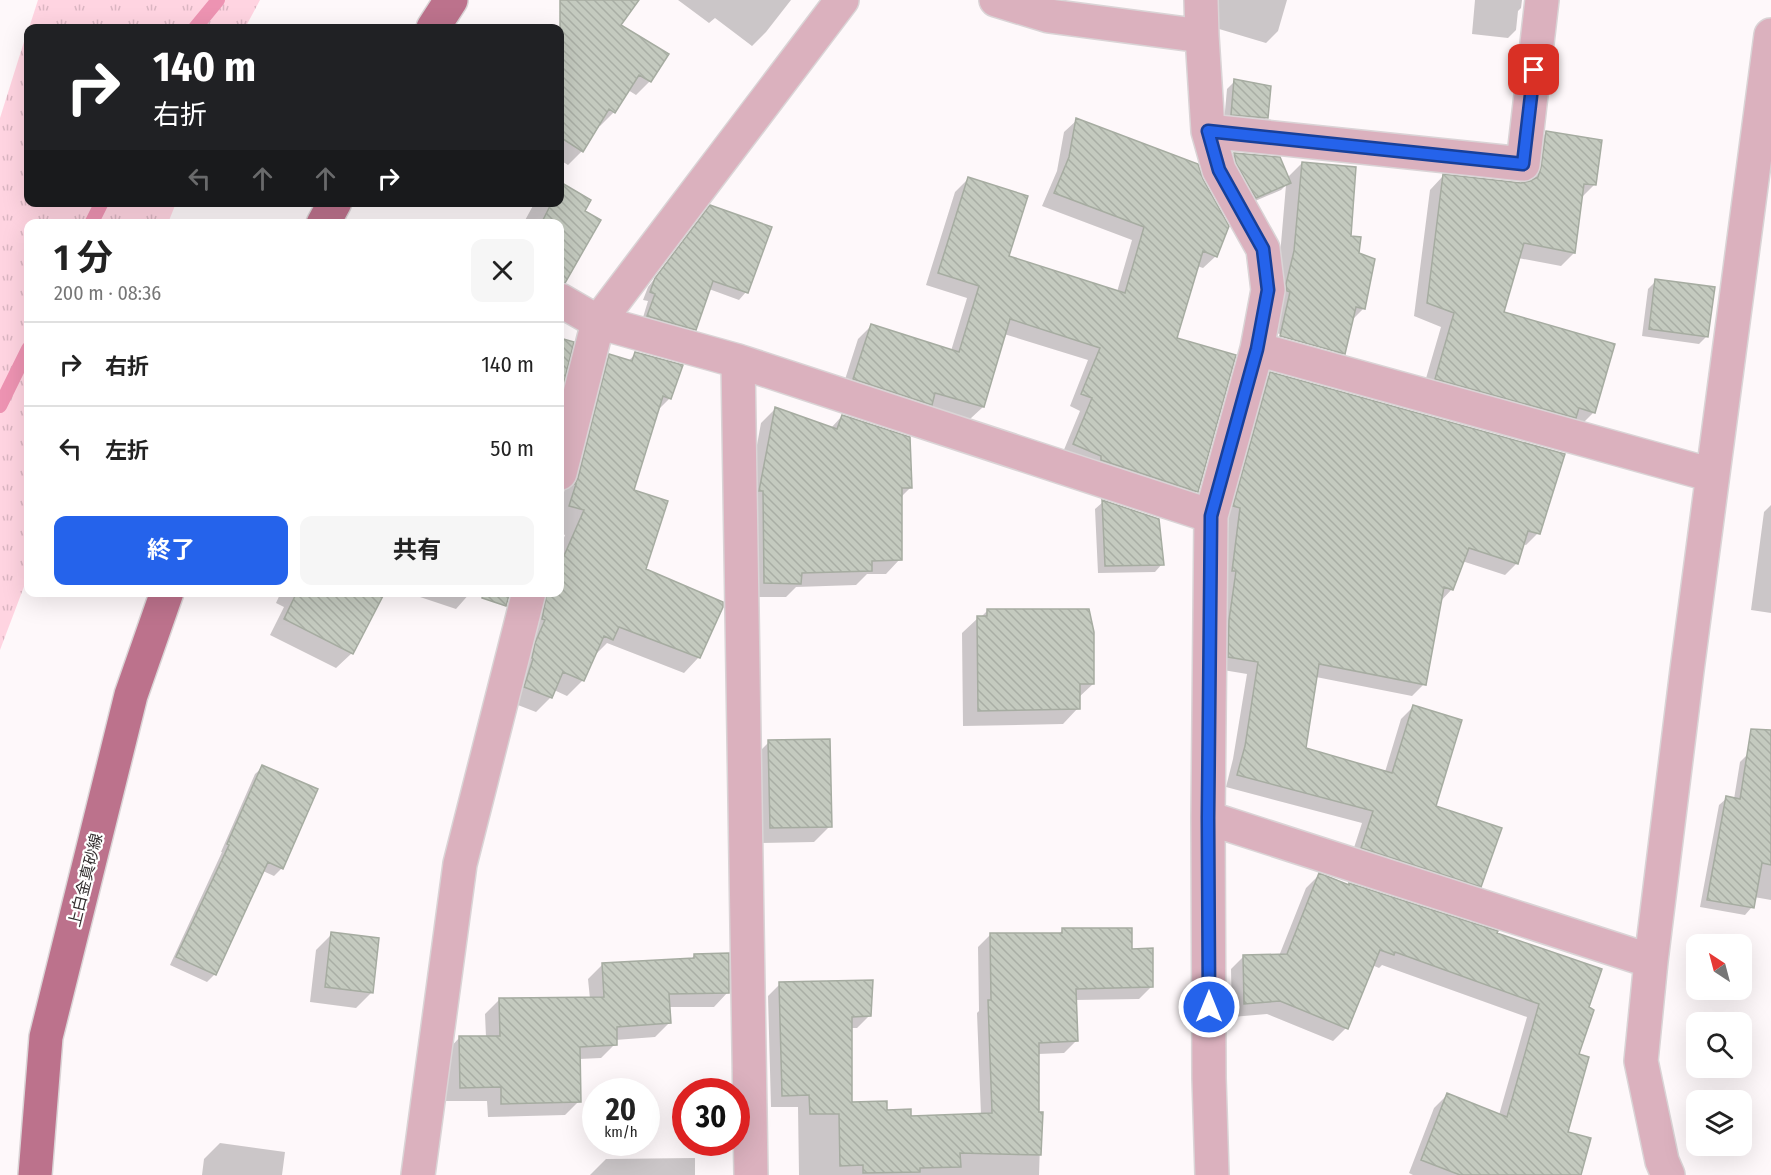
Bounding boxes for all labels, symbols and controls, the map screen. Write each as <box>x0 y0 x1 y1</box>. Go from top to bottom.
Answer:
text: 140 m <box>153 42 256 92</box>
pin <box>1508 44 1559 95</box>
icon: right <box>54 48 132 126</box>
icon: arrive <box>1517 53 1550 86</box>
text: 右折 <box>153 99 207 131</box>
icon: left <box>183 162 216 195</box>
icon: ahead <box>246 162 279 195</box>
icon: ahead <box>309 162 342 195</box>
icon: right <box>372 162 405 195</box>
text: 1 分 <box>54 236 113 280</box>
button: close <box>471 239 534 302</box>
text: 200 m · 08:36 <box>54 281 161 305</box>
icon: right <box>54 348 87 381</box>
text: 140 m <box>481 351 534 378</box>
text: 右折 <box>105 353 149 380</box>
icon: left <box>54 432 87 465</box>
text: 50 m <box>490 435 534 462</box>
text: 左折 <box>105 437 149 464</box>
button: 終了 <box>54 516 288 585</box>
button: 共有 <box>300 516 534 585</box>
street label: 上白金真砂線 <box>65 831 106 929</box>
north arrow <box>1686 934 1752 1000</box>
map controls <box>1686 934 1752 1156</box>
position arrow <box>1177 975 1241 1039</box>
button: search <box>1686 1012 1752 1078</box>
speed limit sign: 30 <box>672 1078 750 1156</box>
button: layers <box>1686 1090 1752 1156</box>
text: 20 <box>606 1092 636 1128</box>
text: km/h <box>604 1123 638 1141</box>

